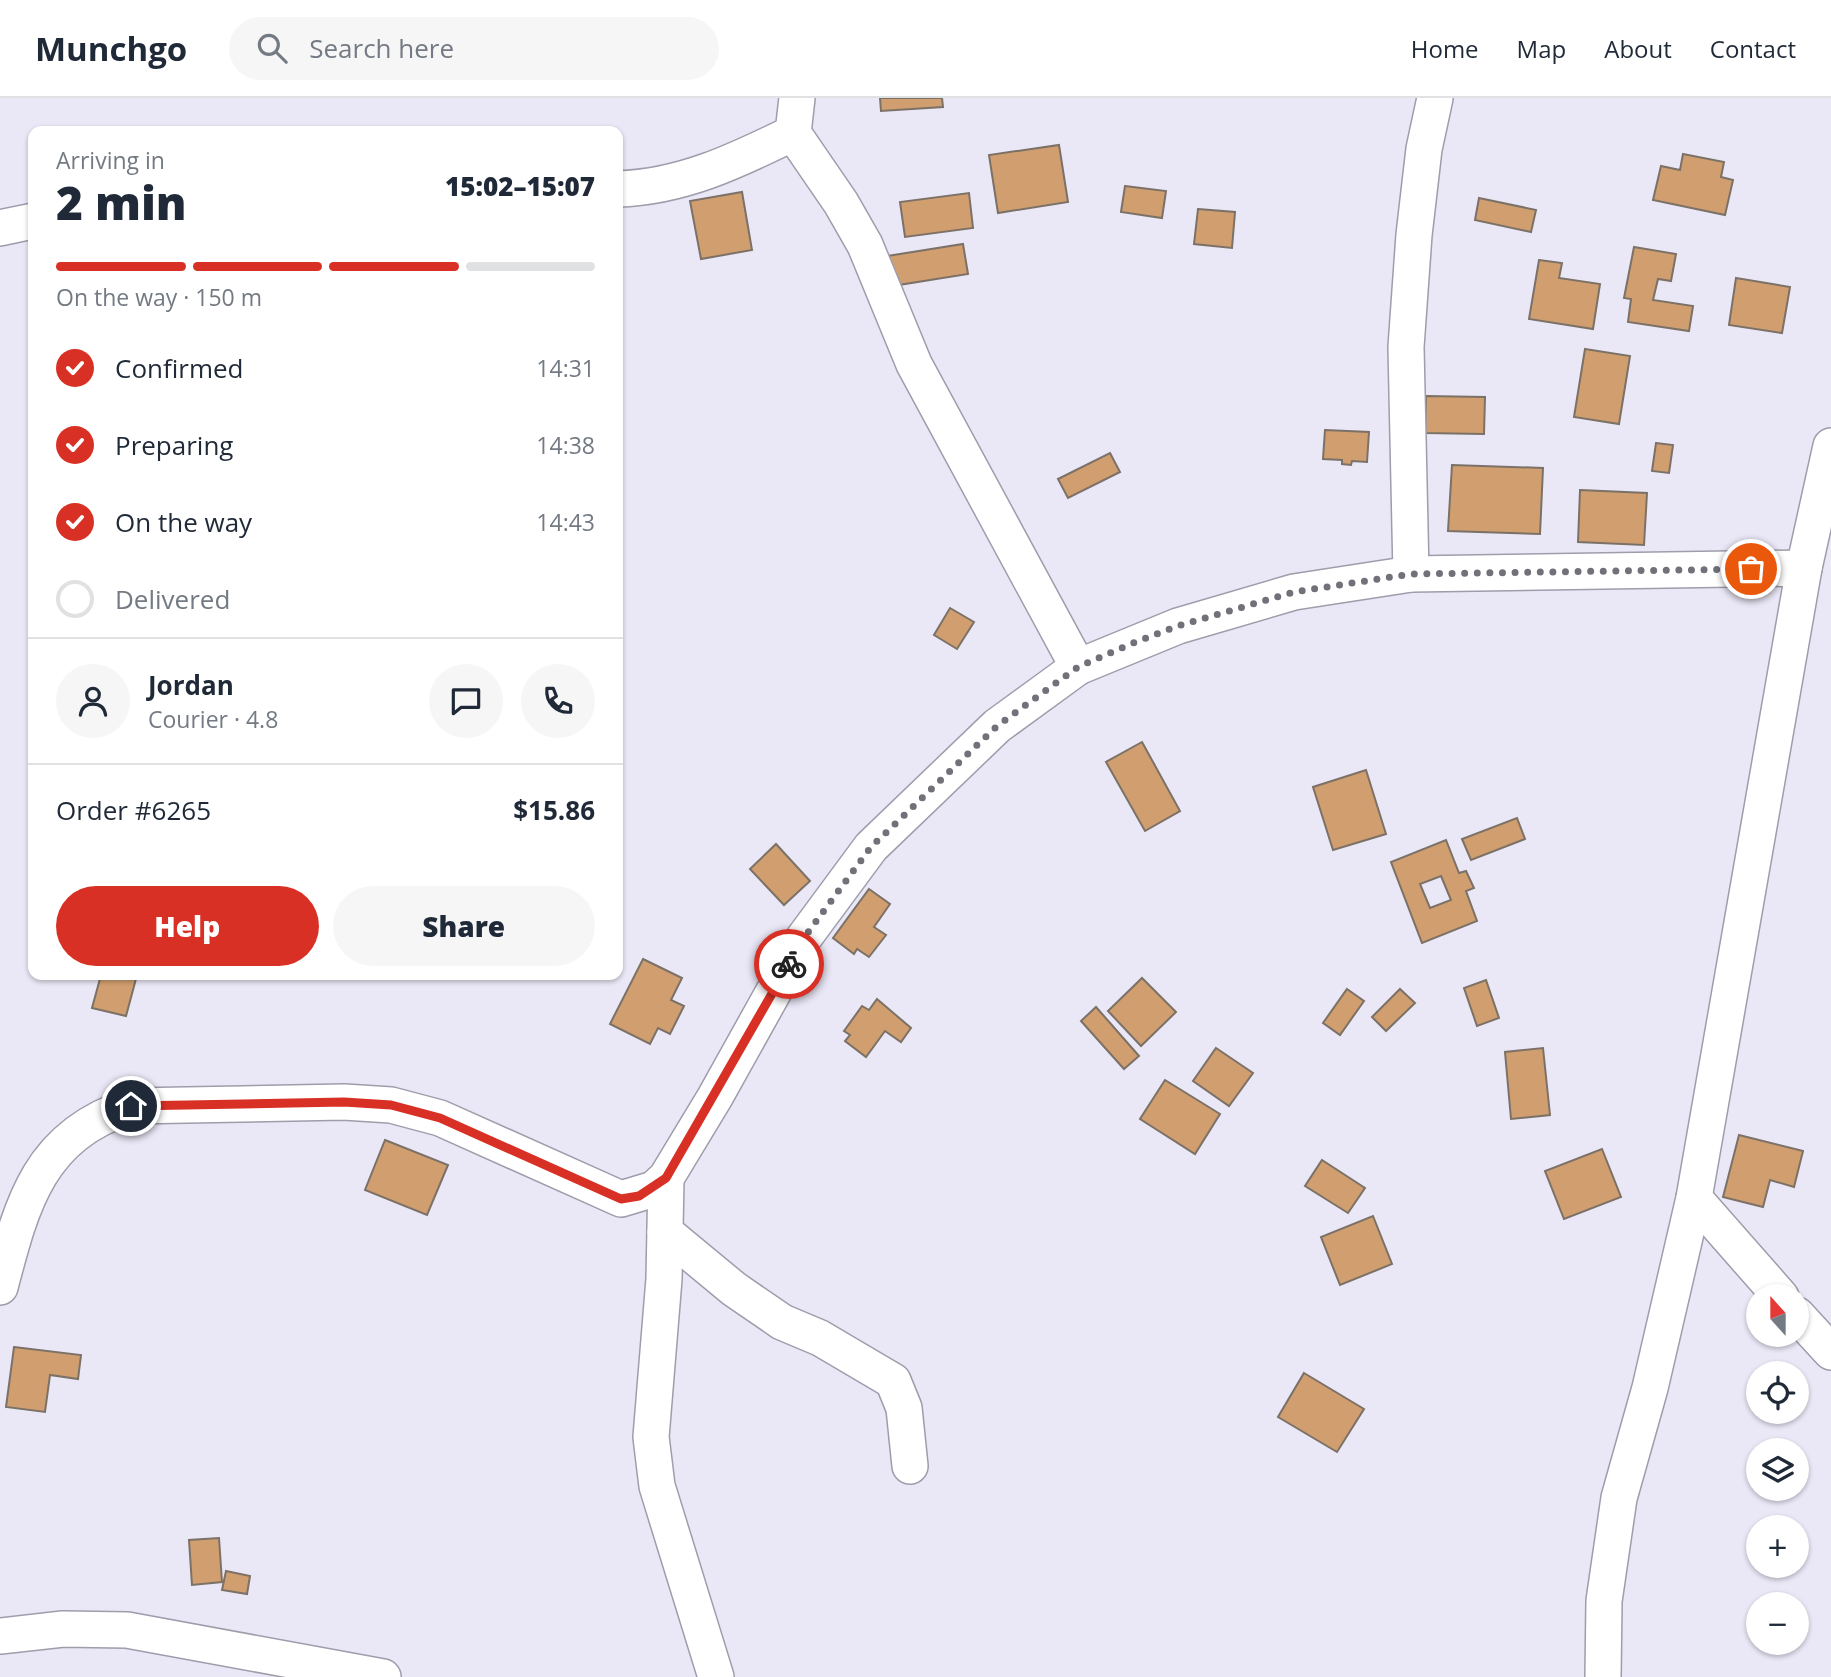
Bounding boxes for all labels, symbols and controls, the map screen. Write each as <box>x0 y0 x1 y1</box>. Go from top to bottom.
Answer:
search box <box>229 17 719 80</box>
text: Munchgo <box>35 26 187 71</box>
icon: search <box>253 29 291 67</box>
text: Search here <box>309 30 454 66</box>
text: Home <box>1411 32 1479 65</box>
text: Map <box>1517 32 1566 65</box>
text: About <box>1604 32 1672 65</box>
text: Contact <box>1710 32 1796 65</box>
text: Arriving in <box>56 144 165 176</box>
text: 15:02–15:07 <box>445 168 595 204</box>
text: 2 min <box>56 171 187 233</box>
text: On the way · 150 m <box>56 281 262 313</box>
icon: check <box>56 349 94 387</box>
text: Confirmed <box>115 350 243 386</box>
text: 14:31 <box>536 352 595 384</box>
icon: check <box>56 426 94 464</box>
text: Preparing <box>115 427 233 463</box>
text: 14:38 <box>536 429 595 461</box>
icon: check <box>56 503 94 541</box>
text: On the way <box>115 504 252 540</box>
text: 14:43 <box>536 506 595 538</box>
pin <box>1721 539 1781 599</box>
icon: bag <box>1732 550 1770 588</box>
text: Delivered <box>115 581 230 617</box>
button: person <box>56 664 130 738</box>
button: chat <box>429 664 503 738</box>
button: phone <box>521 664 595 738</box>
text: Jordan <box>148 667 234 703</box>
text: Courier · 4.8 <box>148 703 278 735</box>
text: Order #6265 <box>56 792 211 828</box>
text: $15.86 <box>513 792 595 828</box>
button: Help <box>56 886 319 966</box>
button: Share <box>333 886 595 966</box>
courier <box>754 929 824 999</box>
icon: bike <box>770 945 808 983</box>
pin <box>101 1076 161 1136</box>
icon: home <box>112 1087 150 1125</box>
north arrow <box>1746 1284 1810 1348</box>
map controls <box>1746 1284 1809 1655</box>
button: locate <box>1746 1361 1809 1424</box>
button: layers <box>1746 1438 1809 1501</box>
button: + <box>1746 1515 1809 1578</box>
button: − <box>1746 1592 1809 1655</box>

